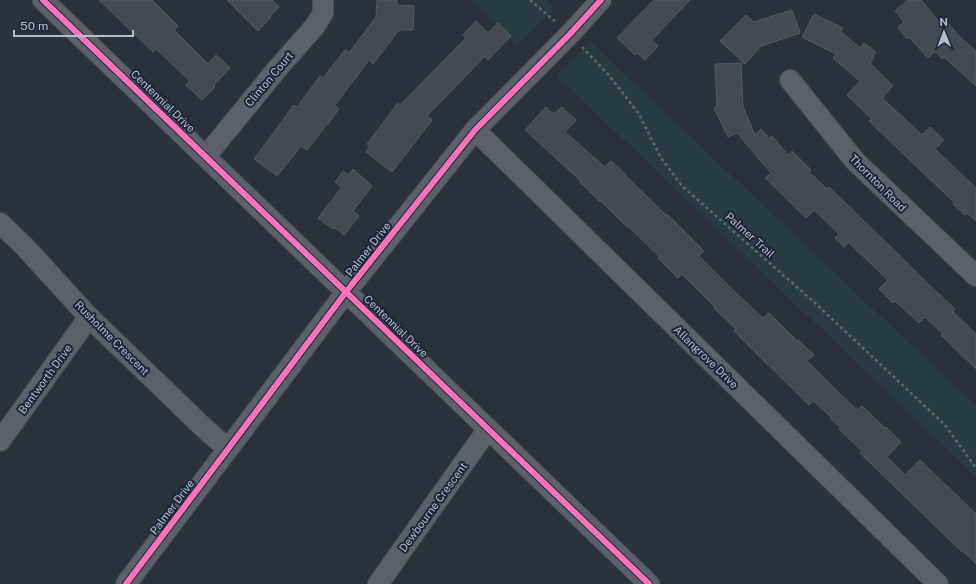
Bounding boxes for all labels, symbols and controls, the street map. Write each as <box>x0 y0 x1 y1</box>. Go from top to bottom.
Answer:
scale bar <box>14 12 133 38</box>
north arrow <box>924 12 964 52</box>
text: N <box>939 16 948 28</box>
text: 50 m <box>20 19 48 33</box>
street label: Clinton Court <box>243 49 295 109</box>
street label: Centennial Drive <box>129 67 197 135</box>
street label: Thornton Road <box>847 152 909 214</box>
street label: Palmer Trail <box>723 210 777 260</box>
street label: Palmer Drive <box>343 220 393 278</box>
street label: Centennial Drive <box>362 292 430 360</box>
street label: Rusholme Crescent <box>73 299 151 377</box>
street label: Allangrove Drive <box>671 323 741 391</box>
street label: Bentworth Drive <box>16 342 74 416</box>
street label: Dewbourne Crescent <box>397 460 469 554</box>
street label: Palmer Drive <box>148 477 196 537</box>

